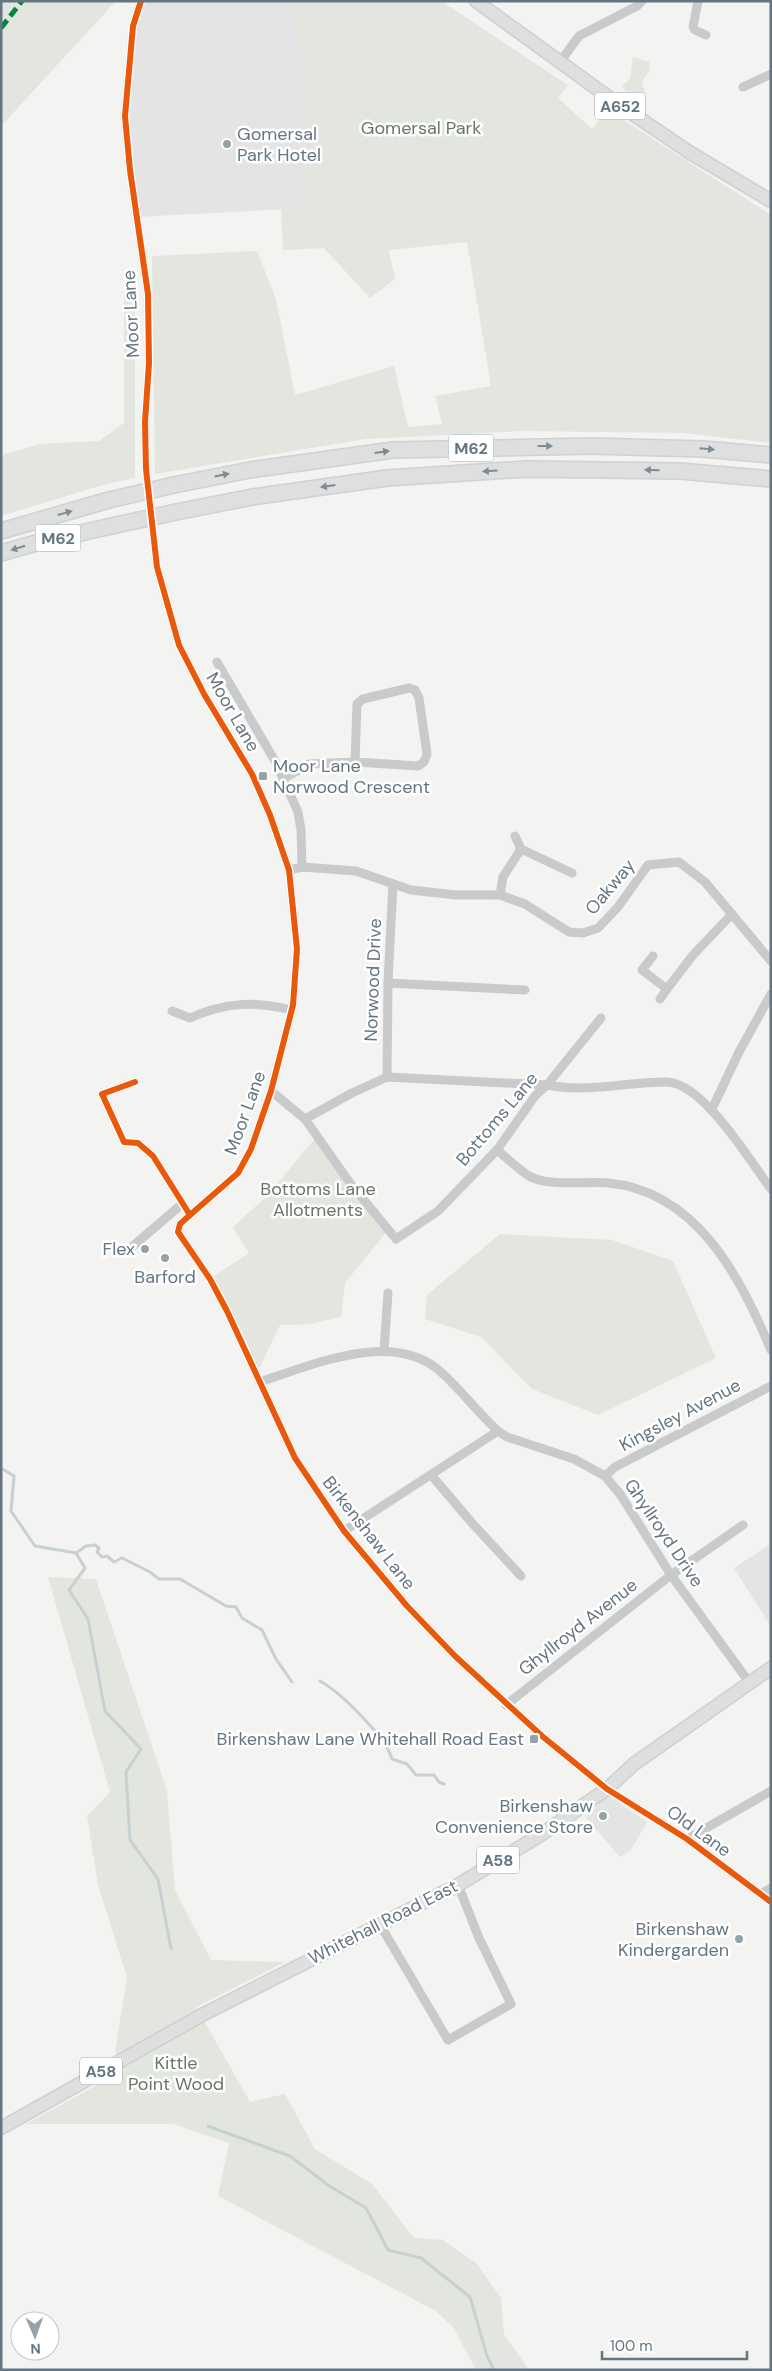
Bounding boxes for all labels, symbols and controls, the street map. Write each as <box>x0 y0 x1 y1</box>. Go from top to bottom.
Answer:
road number: A652 <box>595 92 645 120</box>
park label: Gomersal Park <box>361 116 481 140</box>
place label: Gomersal Park Hotel <box>237 122 321 167</box>
marker: Gomersal Park Hotel <box>221 138 233 150</box>
street label: Moor Lane <box>117 270 145 358</box>
road number: M62 <box>448 434 494 462</box>
one-way arrow <box>537 442 553 450</box>
one-way arrow <box>700 446 716 454</box>
one-way arrow <box>375 448 391 456</box>
one-way arrow <box>644 466 660 474</box>
one-way arrow <box>482 468 498 476</box>
one-way arrow <box>214 471 230 479</box>
one-way arrow <box>320 482 336 490</box>
one-way arrow <box>57 508 72 516</box>
road number: M62 <box>36 524 80 552</box>
one-way arrow <box>10 545 25 553</box>
street label: Moor Lane <box>201 668 265 756</box>
place label: Moor Lane Norwood Crescent <box>273 754 430 799</box>
marker: Moor Lane Norwood Crescent <box>257 770 269 782</box>
street label: Oakway <box>580 854 640 920</box>
street label: Norwood Drive <box>359 918 387 1042</box>
street label: Bottoms Lane <box>451 1067 543 1171</box>
street label: Moor Lane <box>219 1068 271 1158</box>
park label: Bottoms Lane Allotments <box>260 1177 376 1222</box>
place label: Flex <box>103 1237 135 1261</box>
marker: Flex <box>139 1243 151 1255</box>
marker: Barford <box>159 1252 171 1264</box>
place label: Barford <box>134 1265 196 1289</box>
street label: Kingsley Avenue <box>615 1373 745 1457</box>
street label: Birkenshaw Lane <box>317 1471 421 1595</box>
street label: Ghyllroyd Drive <box>619 1474 709 1592</box>
street label: Ghyllroyd Avenue <box>514 1573 642 1681</box>
place label: Birkenshaw Lane Whitehall Road East <box>217 1727 524 1751</box>
marker: Birkenshaw Lane Whitehall Road East <box>528 1733 540 1745</box>
place label: Birkenshaw Convenience Store <box>435 1794 593 1839</box>
street label: Old Lane <box>662 1800 736 1862</box>
marker: Birkenshaw Convenience Store <box>597 1810 609 1822</box>
road number: A58 <box>477 1846 519 1874</box>
street label: Whitehall Road East <box>304 1874 462 1970</box>
place label: Birkenshaw Kindergarden <box>618 1917 729 1962</box>
marker: Birkenshaw Kindergarden <box>733 1933 745 1945</box>
park label: Kittle Point Wood <box>128 2051 224 2096</box>
road number: A58 <box>80 2058 122 2084</box>
north arrow <box>10 2311 60 2361</box>
scale bar <box>602 2328 747 2360</box>
text: 100 m <box>610 2336 653 2356</box>
text: N <box>30 2340 41 2358</box>

